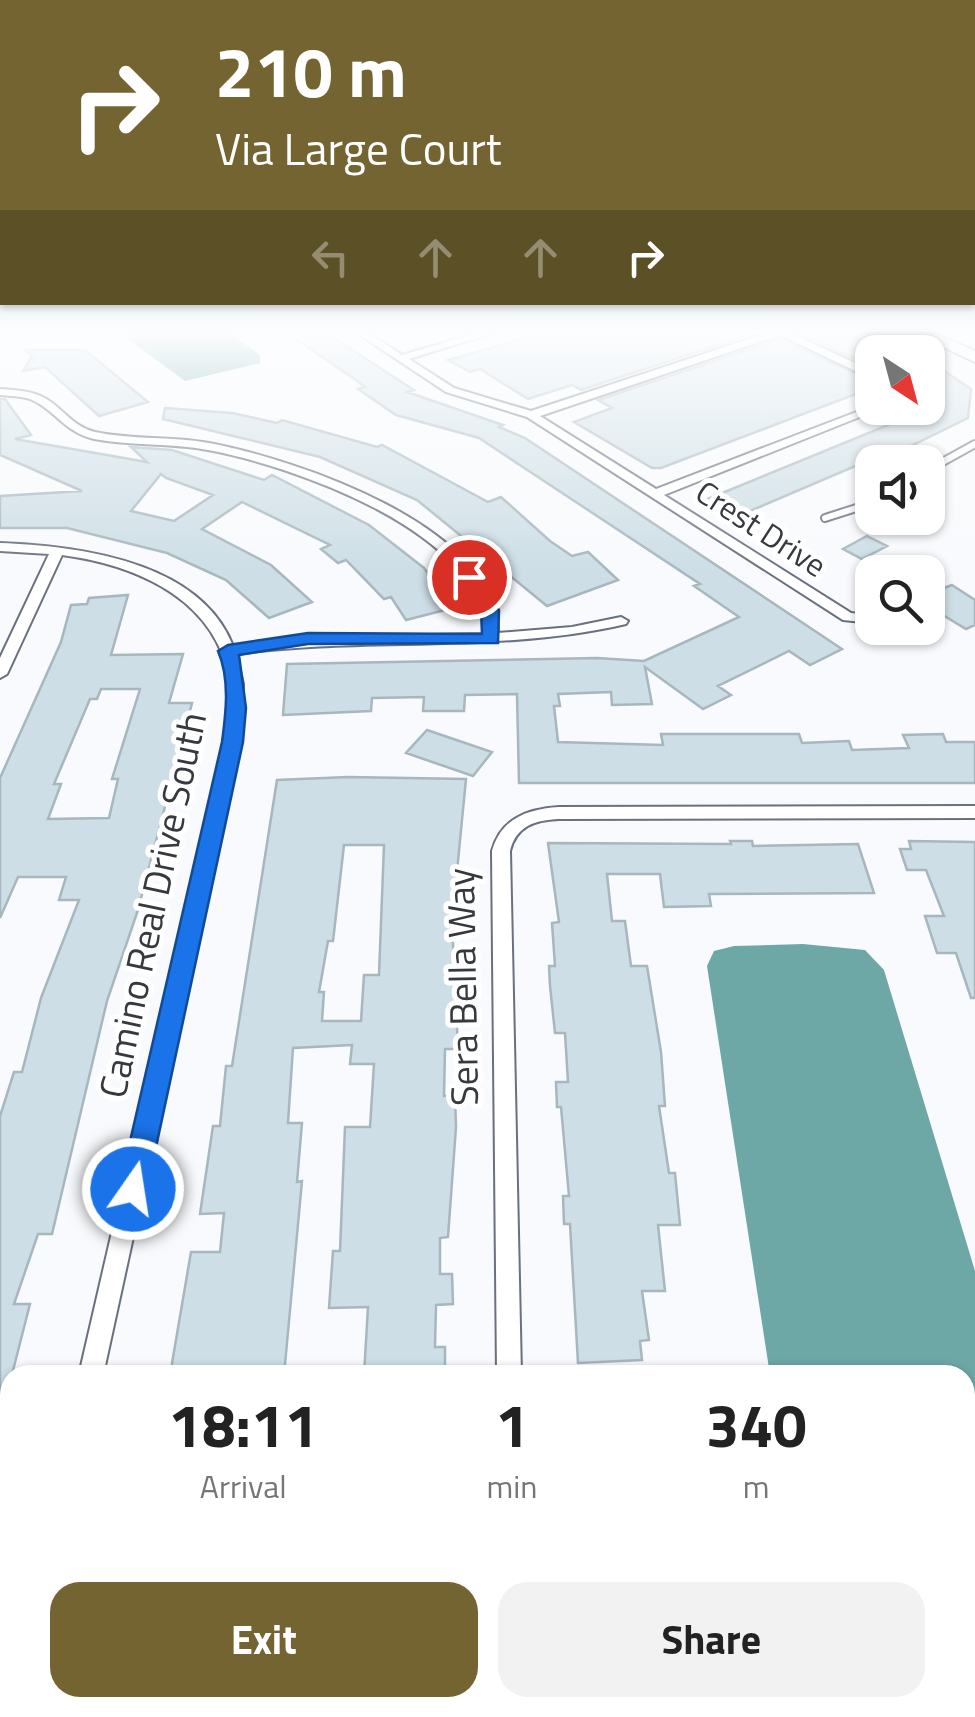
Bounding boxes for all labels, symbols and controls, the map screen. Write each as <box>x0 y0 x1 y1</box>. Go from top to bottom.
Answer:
text: 210 m <box>215 18 407 124</box>
icon: right <box>50 40 180 170</box>
text: Via Large Court <box>215 114 502 182</box>
icon: left <box>303 230 358 285</box>
icon: ahead <box>408 230 463 285</box>
icon: ahead <box>513 230 568 285</box>
icon: right <box>618 230 673 285</box>
north arrow <box>855 335 945 425</box>
map controls <box>855 335 945 645</box>
button: sound <box>855 445 945 535</box>
street label: Crest Drive <box>687 468 836 588</box>
pin <box>427 535 512 620</box>
icon: arrive <box>442 550 497 605</box>
button: search <box>855 555 945 645</box>
street label: Camino Real Drive South <box>83 706 221 1103</box>
street label: Sera Bella Way <box>431 867 493 1107</box>
position arrow <box>81 1137 185 1241</box>
text: 18:11 <box>168 1379 318 1470</box>
text: 1 <box>495 1379 529 1470</box>
text: 340 <box>706 1379 807 1470</box>
text: Arrival <box>200 1462 287 1510</box>
text: min <box>486 1462 537 1510</box>
text: m <box>743 1462 770 1510</box>
button: Exit <box>50 1582 478 1697</box>
button: Share <box>498 1582 925 1697</box>

